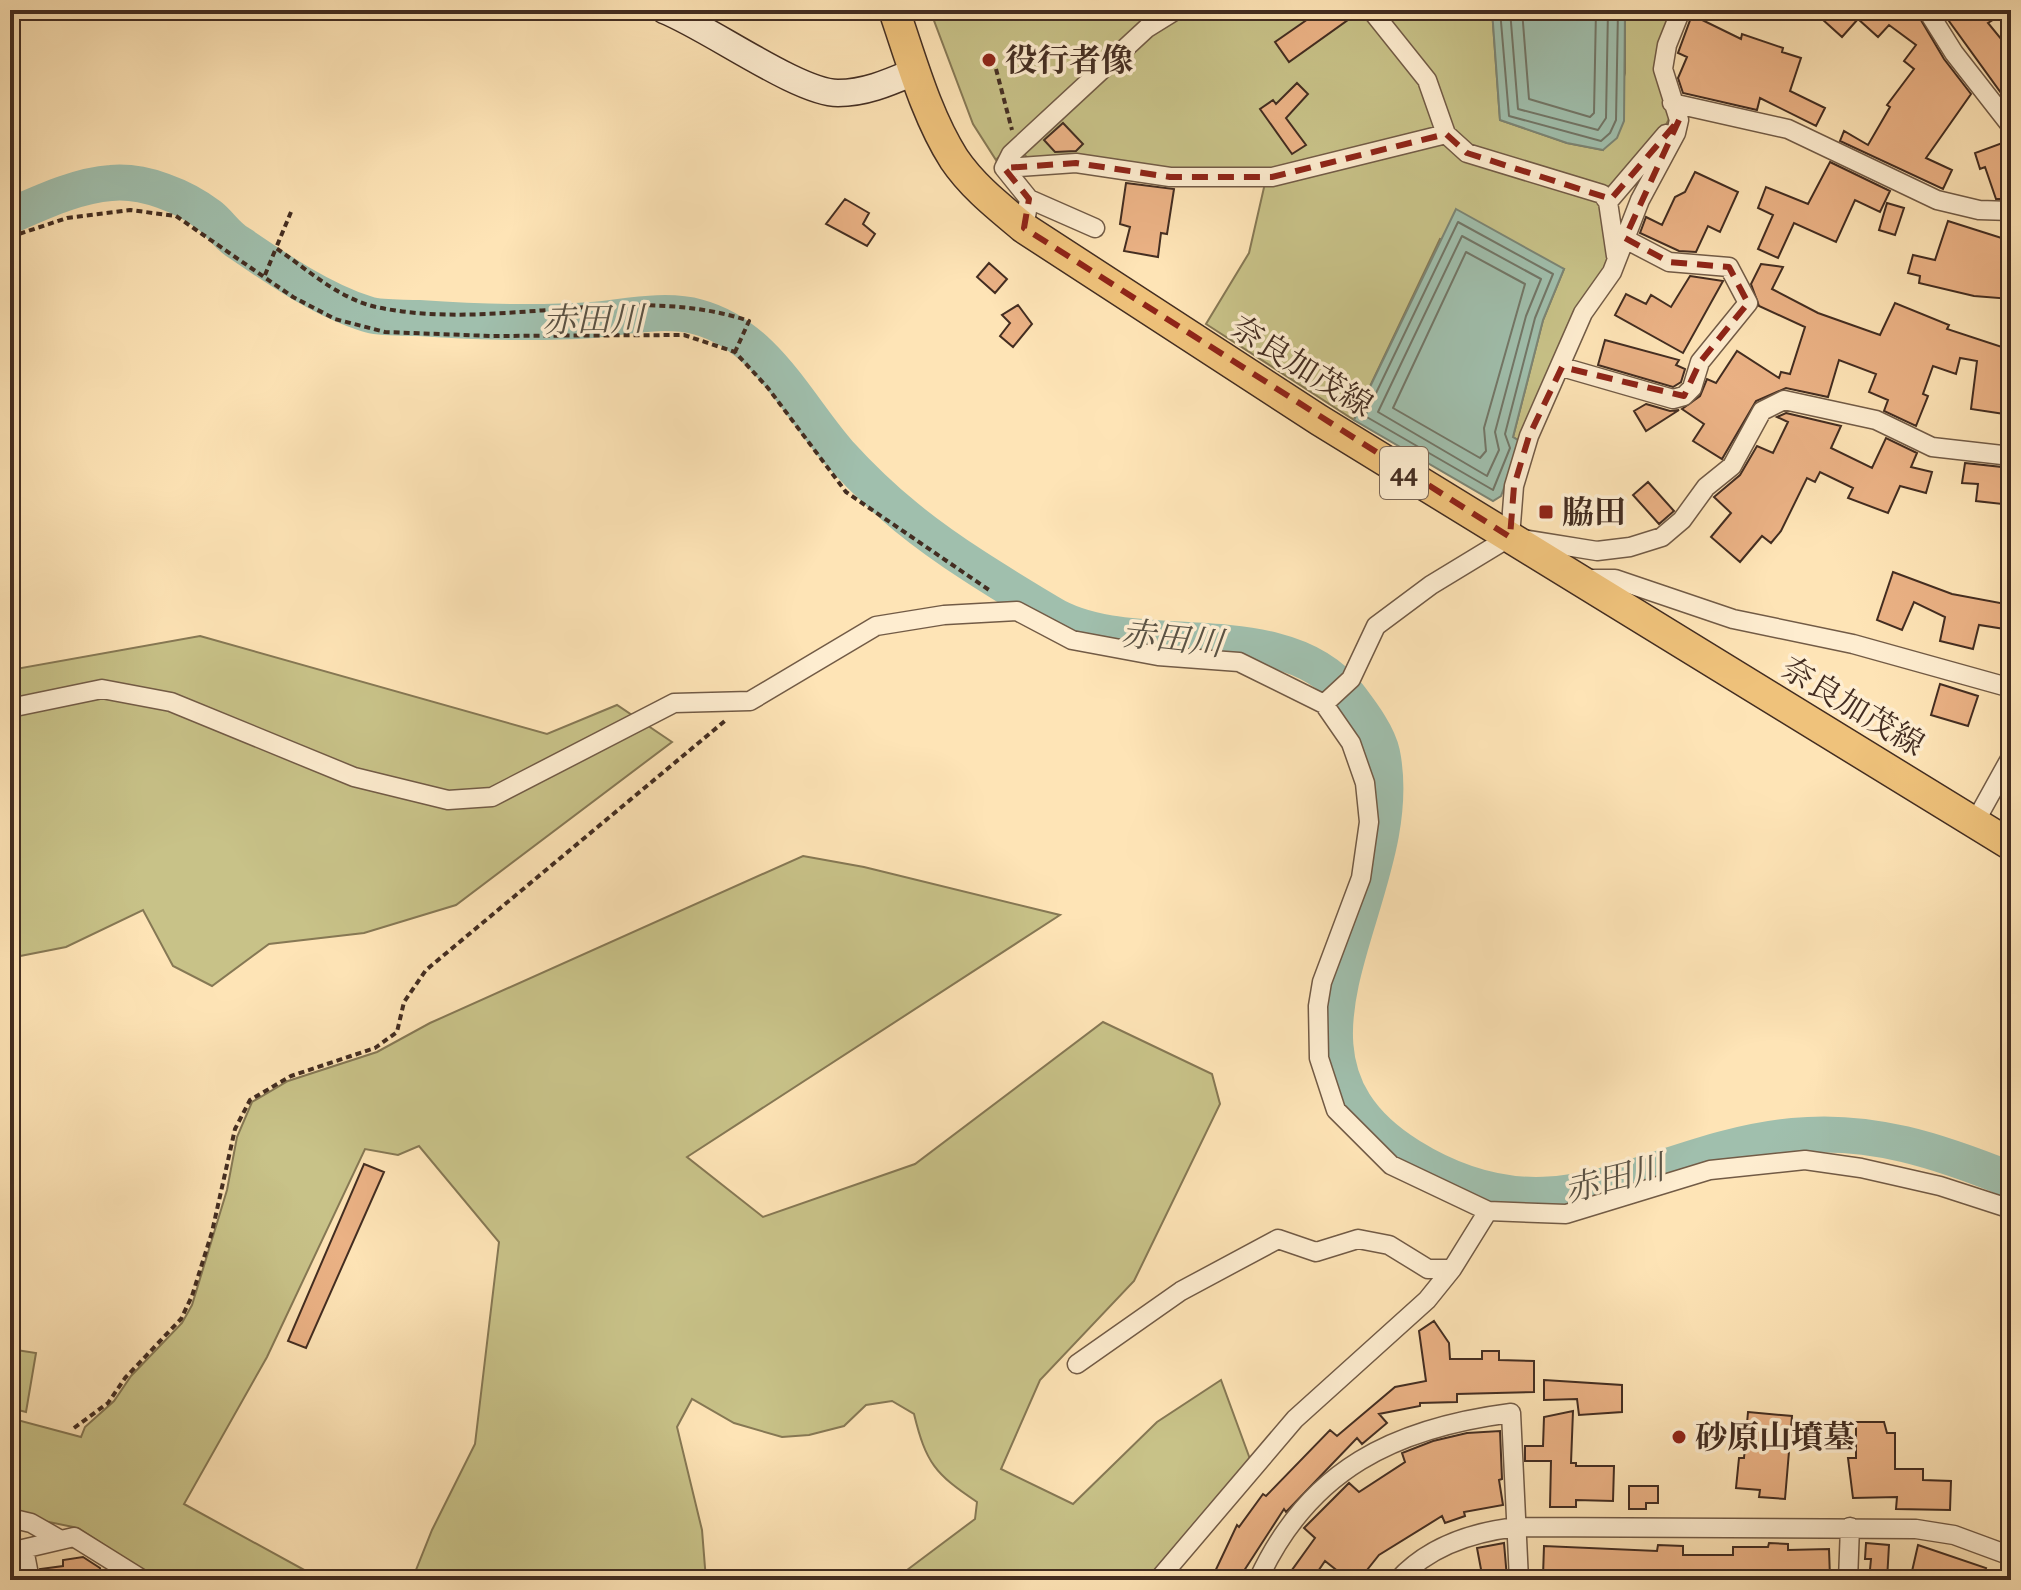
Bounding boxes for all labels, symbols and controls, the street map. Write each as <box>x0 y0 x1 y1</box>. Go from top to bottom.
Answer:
place label: 役行者像 <box>1005 38 1133 82</box>
marker: 役行者像 <box>980 51 998 69</box>
water label: 赤田川 <box>542 295 648 344</box>
street label: 奈良加茂線 <box>1222 305 1382 427</box>
road number: 44 <box>1380 447 1428 499</box>
place label: 脇田 <box>1562 490 1626 534</box>
marker: 脇田 <box>1537 503 1555 521</box>
water label: 赤田川 <box>1119 610 1229 668</box>
street label: 奈良加茂線 <box>1773 646 1933 766</box>
water label: 赤田川 <box>1559 1142 1673 1214</box>
place label: 砂原山墳墓 <box>1695 1415 1855 1459</box>
marker: 砂原山墳墓 <box>1670 1428 1688 1446</box>

